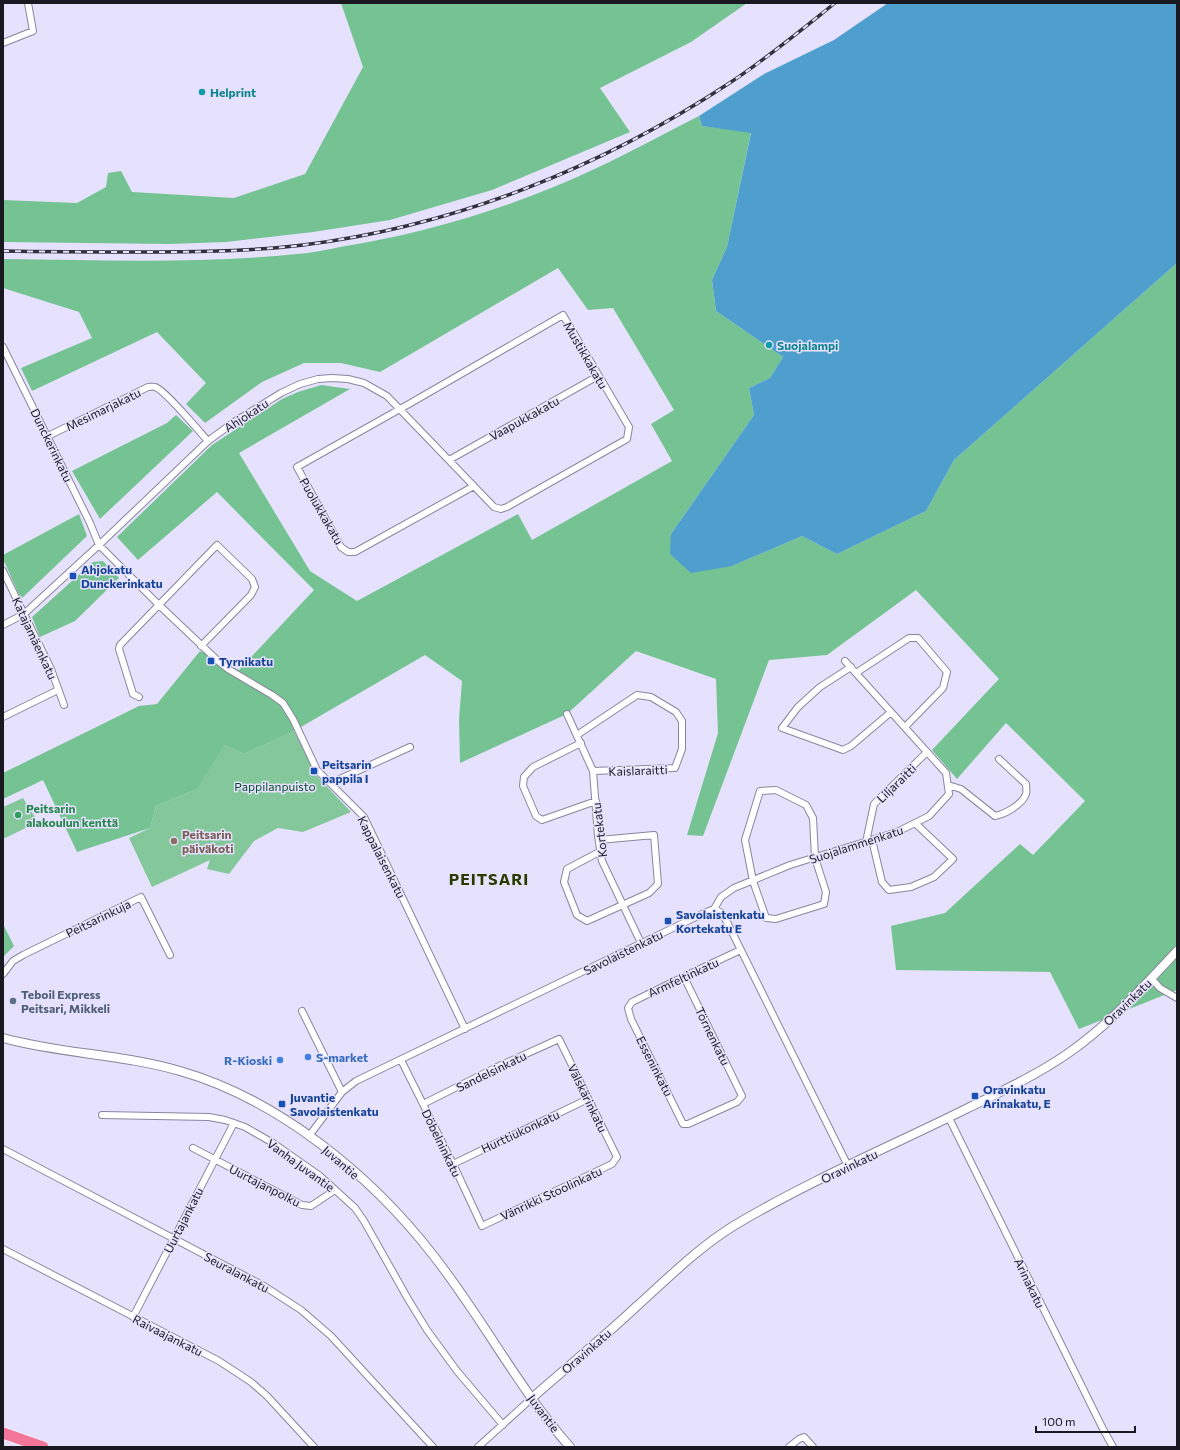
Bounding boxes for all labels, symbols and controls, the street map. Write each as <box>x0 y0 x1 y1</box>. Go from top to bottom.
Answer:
place label: Helprint <box>210 85 256 99</box>
marker: Helprint <box>197 87 207 97</box>
street label: Mustikkakatu <box>561 319 611 391</box>
place label: Suojalampi <box>777 338 838 352</box>
marker: Suojalampi <box>764 340 774 350</box>
street label: Mesimarjakatu <box>63 385 143 433</box>
street label: Vaapukkakatu <box>487 393 561 443</box>
street label: Ahjokatu <box>221 396 271 434</box>
street label: Dunckerinkatu <box>28 406 76 484</box>
street label: Puolukkakatu <box>297 475 347 547</box>
place label: Ahjokatu Dunckerinkatu <box>81 562 163 590</box>
marker: Ahjokatu Dunckerinkatu <box>68 571 78 581</box>
street label: Katajamäenkatu <box>10 595 60 681</box>
place label: Tyrnikatu <box>219 654 273 668</box>
marker: Tyrnikatu <box>206 656 216 666</box>
place label: Peitsarin pappila I <box>322 757 372 785</box>
street label: Liljaraitti <box>873 761 919 805</box>
street label: Kaislaraitti <box>608 762 668 778</box>
marker: Peitsarin pappila I <box>309 766 319 776</box>
park label: Pappilanpuisto <box>234 779 316 793</box>
place label: Peitsarin alakoulun kenttä <box>26 801 118 829</box>
street label: Kortekatu <box>589 802 609 858</box>
marker: Peitsarin alakoulun kenttä <box>13 810 23 820</box>
street label: Kappalaisenkatu <box>355 814 409 900</box>
street label: Suojalammenkatu <box>807 822 905 866</box>
place label: Peitsarin päiväkoti <box>182 827 233 855</box>
marker: Peitsarin päiväkoti <box>169 836 179 846</box>
district label: PEITSARI <box>449 869 529 888</box>
street label: Peitsarinkuja <box>63 896 133 940</box>
place label: Savolaistenkatu Kortekatu E <box>676 907 765 935</box>
marker: Savolaistenkatu Kortekatu E <box>663 916 673 926</box>
street label: Savolaistenkatu <box>581 927 665 977</box>
street label: Armfeltinkatu <box>645 954 721 1000</box>
street label: Oravinkatu <box>1100 976 1154 1028</box>
place label: Teboil Express Peitsari, Mikkeli <box>21 987 110 1015</box>
marker: Teboil Express Peitsari, Mikkeli <box>8 996 18 1006</box>
street label: Törnenkatu <box>693 1005 733 1067</box>
street label: Esseninkatu <box>634 1034 676 1098</box>
street label: Sandelsinkatu <box>454 1048 528 1094</box>
place label: S-market <box>316 1050 368 1064</box>
marker: S-market <box>303 1052 313 1062</box>
place label: R-Kioski <box>224 1053 272 1067</box>
marker: R-Kioski <box>275 1055 285 1065</box>
street label: Välskärinkatu <box>565 1062 611 1134</box>
place label: Oravinkatu Arinakatu, E <box>983 1082 1051 1110</box>
place label: Juvantie Savolaistenkatu <box>290 1090 379 1118</box>
marker: Oravinkatu Arinakatu, E <box>970 1091 980 1101</box>
marker: Juvantie Savolaistenkatu <box>277 1099 287 1109</box>
street label: Döbelninkatu <box>420 1107 464 1179</box>
street label: Hurttiukonkatu <box>479 1107 561 1155</box>
street label: Vanha Juvantie <box>264 1136 337 1195</box>
street label: Juvantie <box>319 1142 362 1182</box>
street label: Oravinkatu <box>818 1146 880 1186</box>
street label: Uurtajanpolku <box>227 1161 303 1209</box>
street label: Vänrikki Stoolinkatu <box>498 1163 604 1223</box>
street label: Uurtajankatu <box>160 1185 206 1255</box>
street label: Seuralankatu <box>202 1249 272 1295</box>
street label: Arinakatu <box>1012 1256 1048 1310</box>
street label: Raivaajankatu <box>131 1311 205 1359</box>
street label: Oravinkatu <box>558 1326 614 1376</box>
street label: Juvantie <box>524 1391 563 1435</box>
scale bar <box>1036 1408 1135 1434</box>
text: 100 m <box>1042 1414 1076 1428</box>

